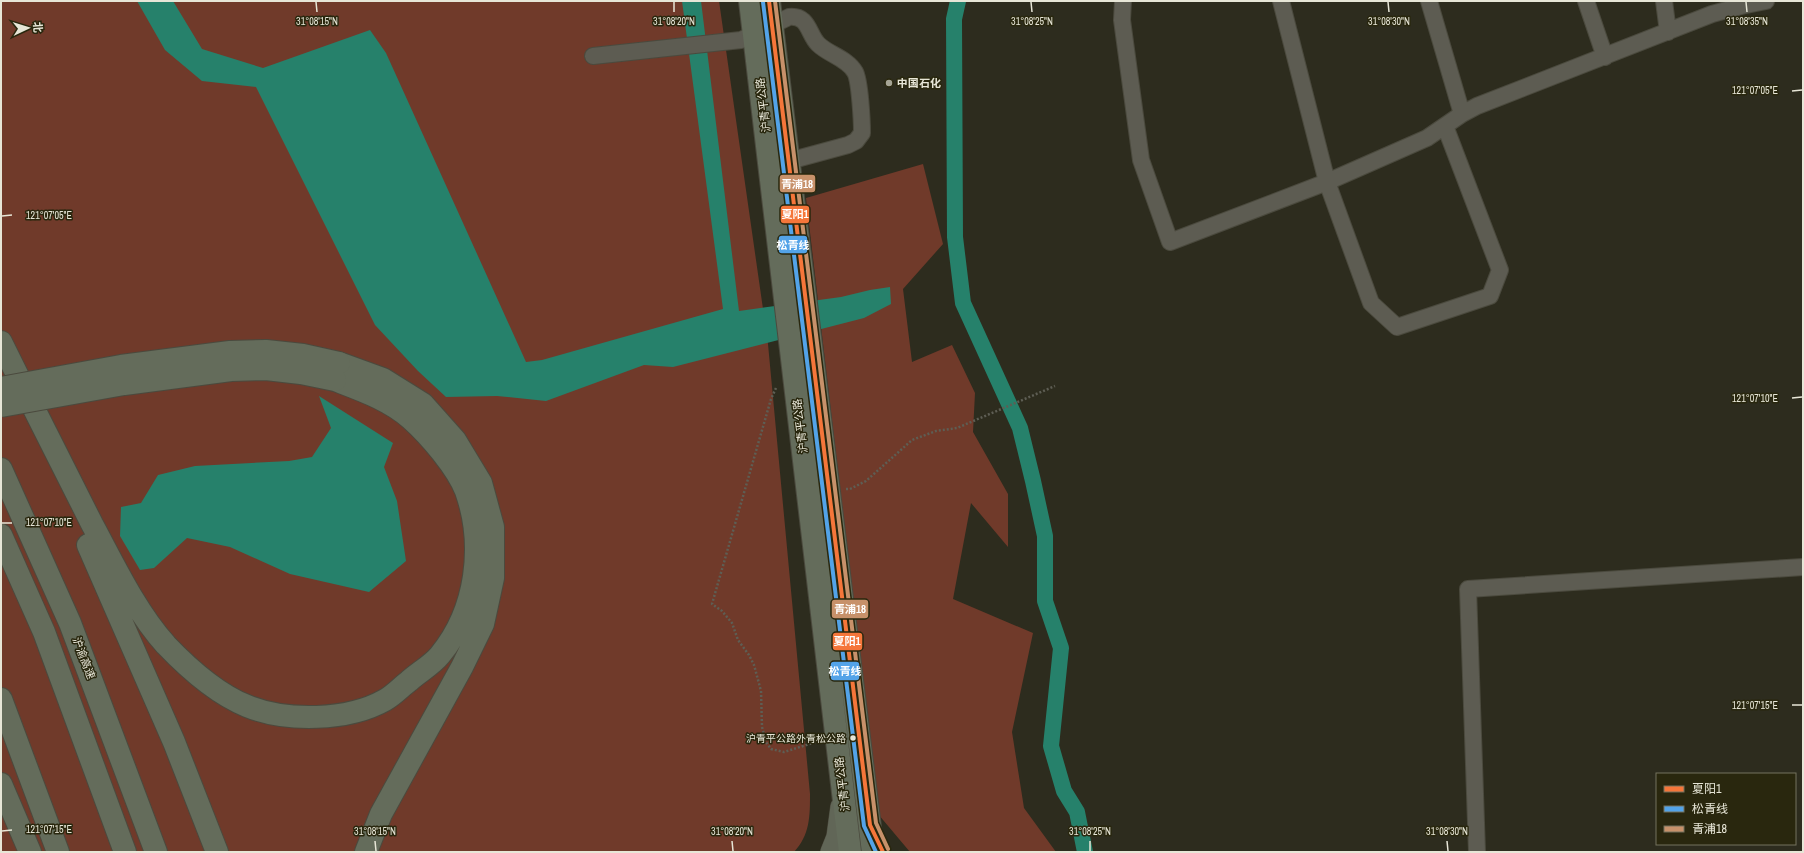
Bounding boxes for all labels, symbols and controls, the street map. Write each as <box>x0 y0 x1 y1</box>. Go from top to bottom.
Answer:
north arrow <box>8 8 48 48</box>
text: 31°08'15"N <box>296 15 338 28</box>
text: 31°08'20"N <box>653 15 695 28</box>
text: 31°08'25"N <box>1011 15 1053 28</box>
text: 31°08'30"N <box>1368 15 1410 28</box>
text: 31°08'35"N <box>1726 15 1768 28</box>
text: 北 <box>31 21 45 33</box>
place label: 中国石化 <box>897 76 941 90</box>
street label: 沪青平公路 <box>753 77 773 133</box>
marker: 中国石化 <box>884 78 894 88</box>
text: 121°07'05"E <box>1732 84 1778 97</box>
line badge: 青浦18 <box>779 174 816 193</box>
text: 青浦18 <box>781 177 813 191</box>
line badge: 夏阳1 <box>780 205 810 224</box>
text: 夏阳1 <box>781 207 809 221</box>
text: 121°07'05"E <box>26 209 72 222</box>
line badge: 松青线 <box>778 235 808 254</box>
text: 松青线 <box>777 238 810 252</box>
text: 121°07'10"E <box>1732 392 1778 405</box>
street label: 沪青平公路 <box>790 398 810 454</box>
text: 121°07'10"E <box>26 516 72 529</box>
line badge: 青浦18 <box>831 599 869 619</box>
text: 青浦18 <box>834 602 866 616</box>
line badge: 夏阳1 <box>832 632 863 651</box>
text: 夏阳1 <box>833 634 861 648</box>
street label: 沪渝高速 <box>70 635 98 681</box>
line badge: 松青线 <box>830 661 860 681</box>
text: 松青线 <box>829 664 862 678</box>
text: 121°07'15"E <box>1732 699 1778 712</box>
place label: 沪青平公路外青松公路 <box>746 732 846 745</box>
marker: 沪青平公路外青松公路 <box>848 733 858 743</box>
street label: 沪青平公路 <box>832 756 852 812</box>
legend <box>1656 773 1796 845</box>
text: 夏阳1 <box>1692 781 1722 797</box>
text: 松青线 <box>1692 801 1728 817</box>
text: 青浦18 <box>1692 821 1727 837</box>
text: 121°07'15"E <box>26 823 72 836</box>
text: 31°08'15"N <box>354 825 396 838</box>
text: 31°08'20"N <box>711 825 753 838</box>
text: 31°08'25"N <box>1069 825 1111 838</box>
text: 31°08'30"N <box>1426 825 1468 838</box>

